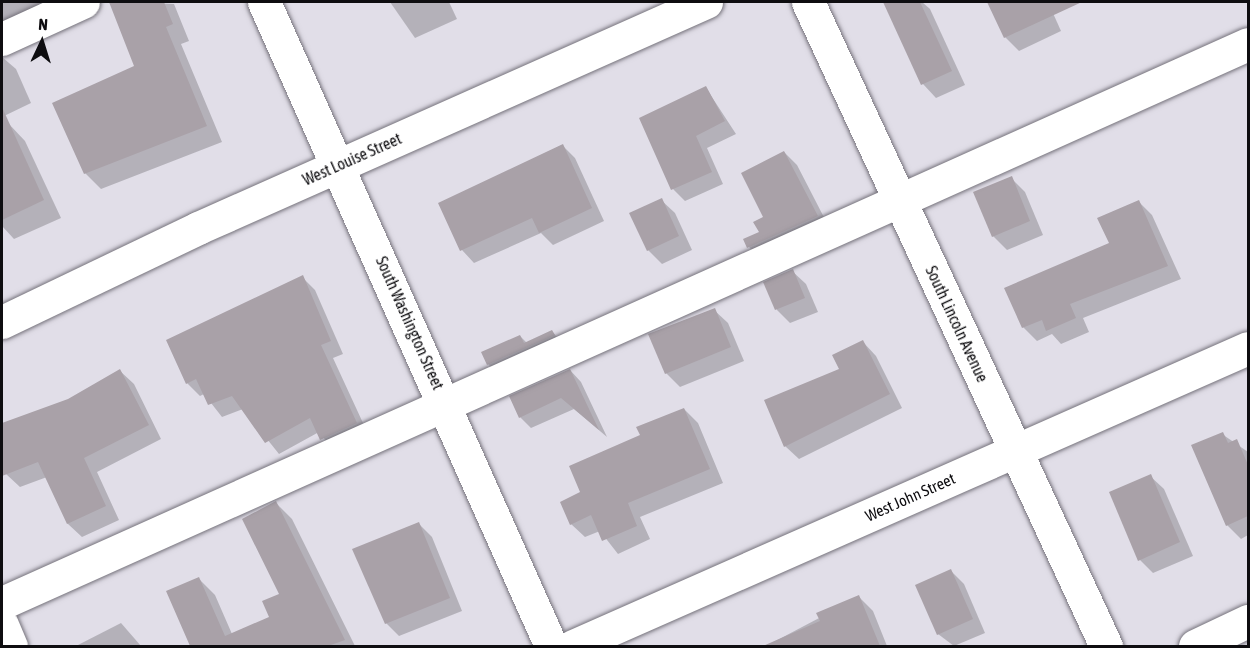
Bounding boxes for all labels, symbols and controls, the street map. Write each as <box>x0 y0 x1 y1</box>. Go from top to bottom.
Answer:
north arrow <box>12 12 72 72</box>
text: N <box>38 15 49 33</box>
street label: West Louise Street <box>300 129 404 189</box>
street label: South Washington Street <box>372 253 448 393</box>
street label: South Lincoln Avenue <box>922 263 992 385</box>
street label: West John Street <box>862 469 958 525</box>

